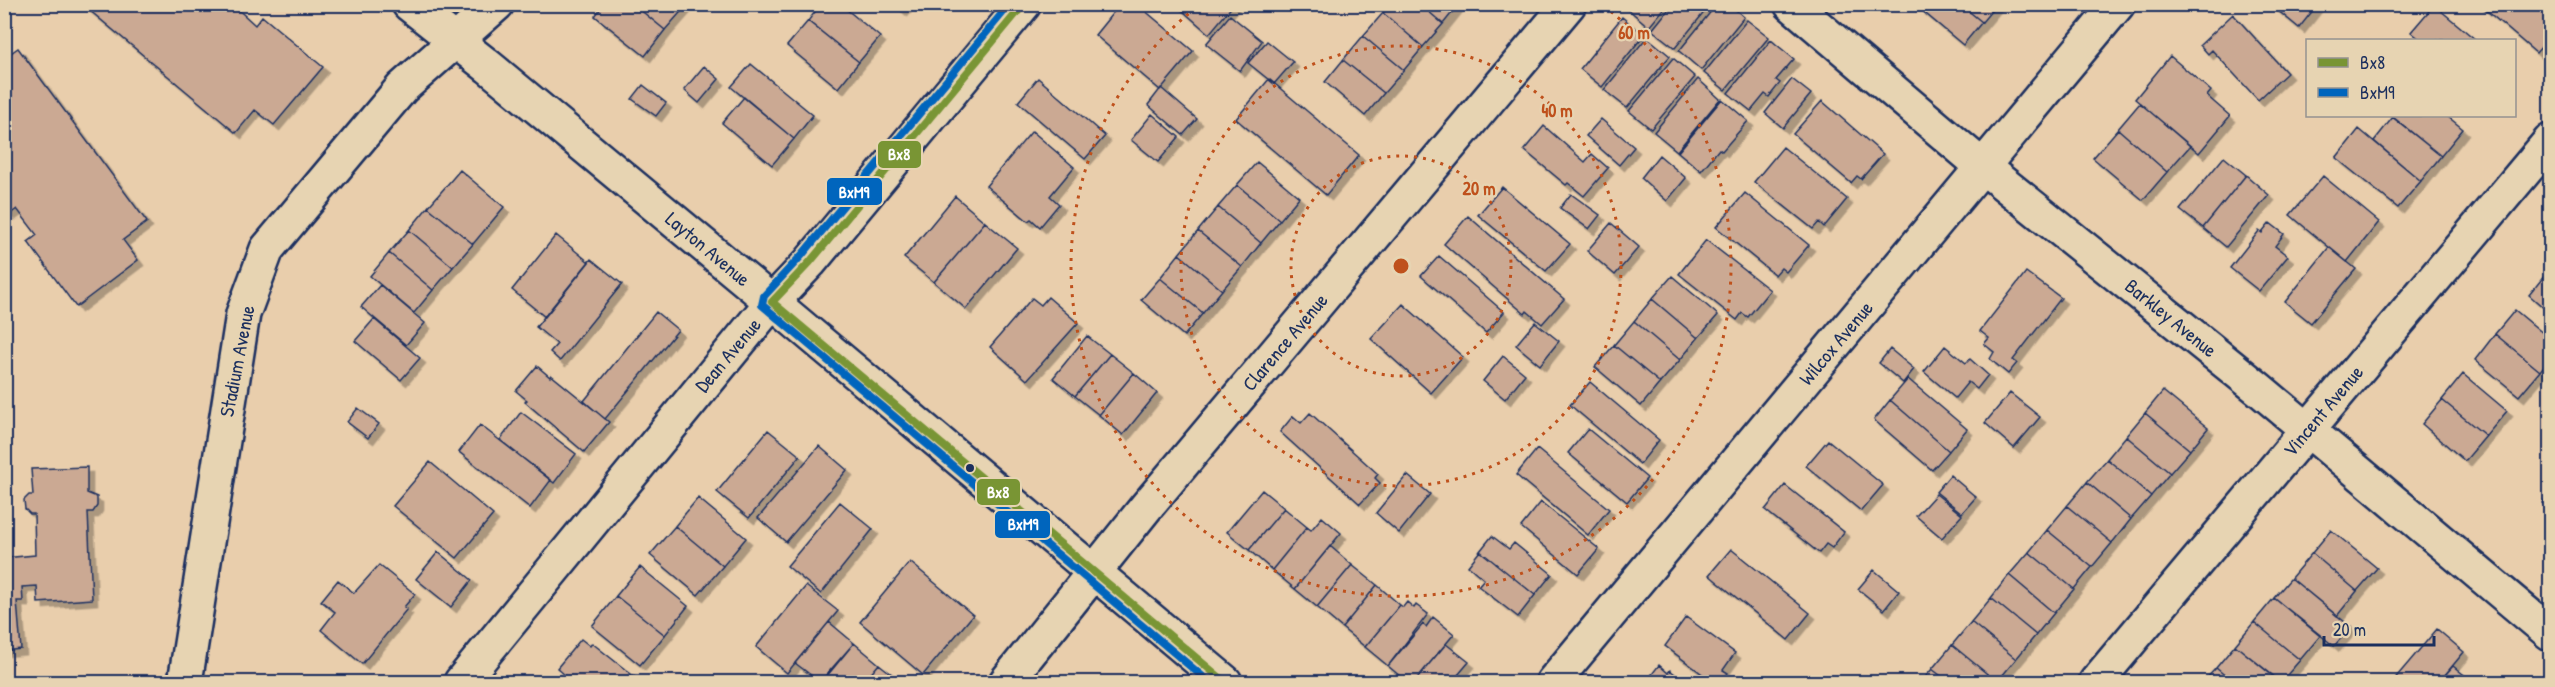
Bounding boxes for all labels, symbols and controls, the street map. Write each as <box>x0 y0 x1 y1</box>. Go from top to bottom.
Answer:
text: 60 m <box>1618 20 1650 45</box>
legend <box>2306 39 2516 117</box>
text: Bx8 <box>2360 50 2385 75</box>
text: BxM9 <box>2360 80 2395 105</box>
text: 40 m <box>1541 98 1573 123</box>
line badge: Bx8 <box>877 140 922 169</box>
text: Bx8 <box>888 143 910 165</box>
text: 20 m <box>1463 176 1495 201</box>
line badge: BxM9 <box>826 177 883 206</box>
text: BxM9 <box>839 181 869 203</box>
street label: Layton Avenue <box>660 205 756 292</box>
centre of rings <box>1391 256 1411 276</box>
street label: Barkley Avenue <box>2120 272 2223 363</box>
street label: Clarence Avenue <box>1236 287 1334 396</box>
street label: Wilcox Avenue <box>1792 295 1879 391</box>
street label: Stadium Avenue <box>212 303 261 419</box>
street label: Dean Avenue <box>688 312 767 398</box>
street label: Vincent Avenue <box>2276 359 2369 462</box>
unlabelled marker <box>964 462 976 474</box>
line badge: Bx8 <box>976 478 1021 506</box>
text: Bx8 <box>987 481 1009 503</box>
line badge: BxM9 <box>994 510 1051 539</box>
text: BxM9 <box>1008 513 1038 535</box>
scale bar <box>2324 609 2434 647</box>
text: 20 m <box>2333 617 2366 642</box>

